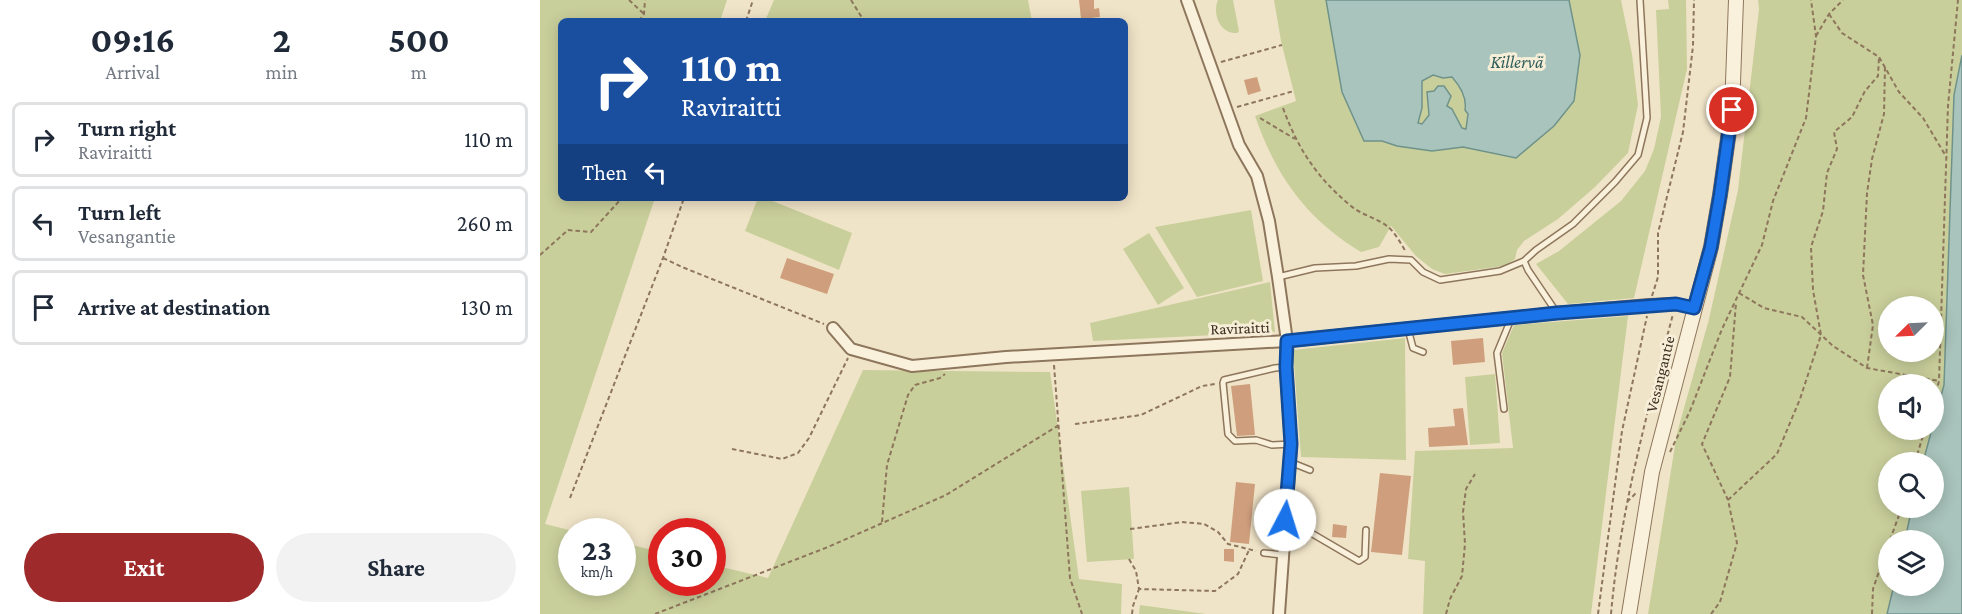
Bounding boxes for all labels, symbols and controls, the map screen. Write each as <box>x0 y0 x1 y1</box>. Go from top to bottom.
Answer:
text: 09:16 <box>90 20 175 60</box>
text: 2 <box>272 20 291 60</box>
text: 500 <box>388 20 450 60</box>
icon: right <box>582 42 660 120</box>
text: 110 m <box>681 43 782 90</box>
water label: Killervä <box>1490 52 1544 72</box>
text: Arrival <box>106 61 160 83</box>
text: min <box>266 61 298 83</box>
text: m <box>411 61 427 83</box>
pin <box>1706 84 1757 135</box>
text: Raviraitti <box>681 92 781 122</box>
icon: arrive <box>1715 93 1748 126</box>
text: Turn right <box>78 116 176 141</box>
icon: right <box>27 123 60 156</box>
text: 110 m <box>464 127 513 152</box>
text: Raviraitti <box>78 141 152 163</box>
icon: left <box>639 156 672 189</box>
text: Then <box>582 160 627 185</box>
text: Turn left <box>78 200 161 225</box>
icon: left <box>27 207 60 240</box>
text: 260 m <box>457 211 513 236</box>
text: Vesangantie <box>78 225 175 247</box>
icon: arrive <box>27 291 60 324</box>
text: Arrive at destination <box>78 295 270 320</box>
text: 130 m <box>461 295 513 320</box>
north arrow <box>1878 296 1944 362</box>
map controls <box>1878 296 1944 596</box>
street label: Raviraitti <box>1210 318 1270 338</box>
street label: Vesangantie <box>1642 334 1679 414</box>
button: sound <box>1878 374 1944 440</box>
button: search <box>1878 452 1944 518</box>
position arrow <box>1253 488 1317 552</box>
speed limit sign: 30 <box>648 518 726 596</box>
button: layers <box>1878 530 1944 596</box>
button: Exit <box>24 533 264 602</box>
button: Share <box>276 533 516 602</box>
text: 23 <box>582 533 612 566</box>
text: km/h <box>581 564 613 580</box>

